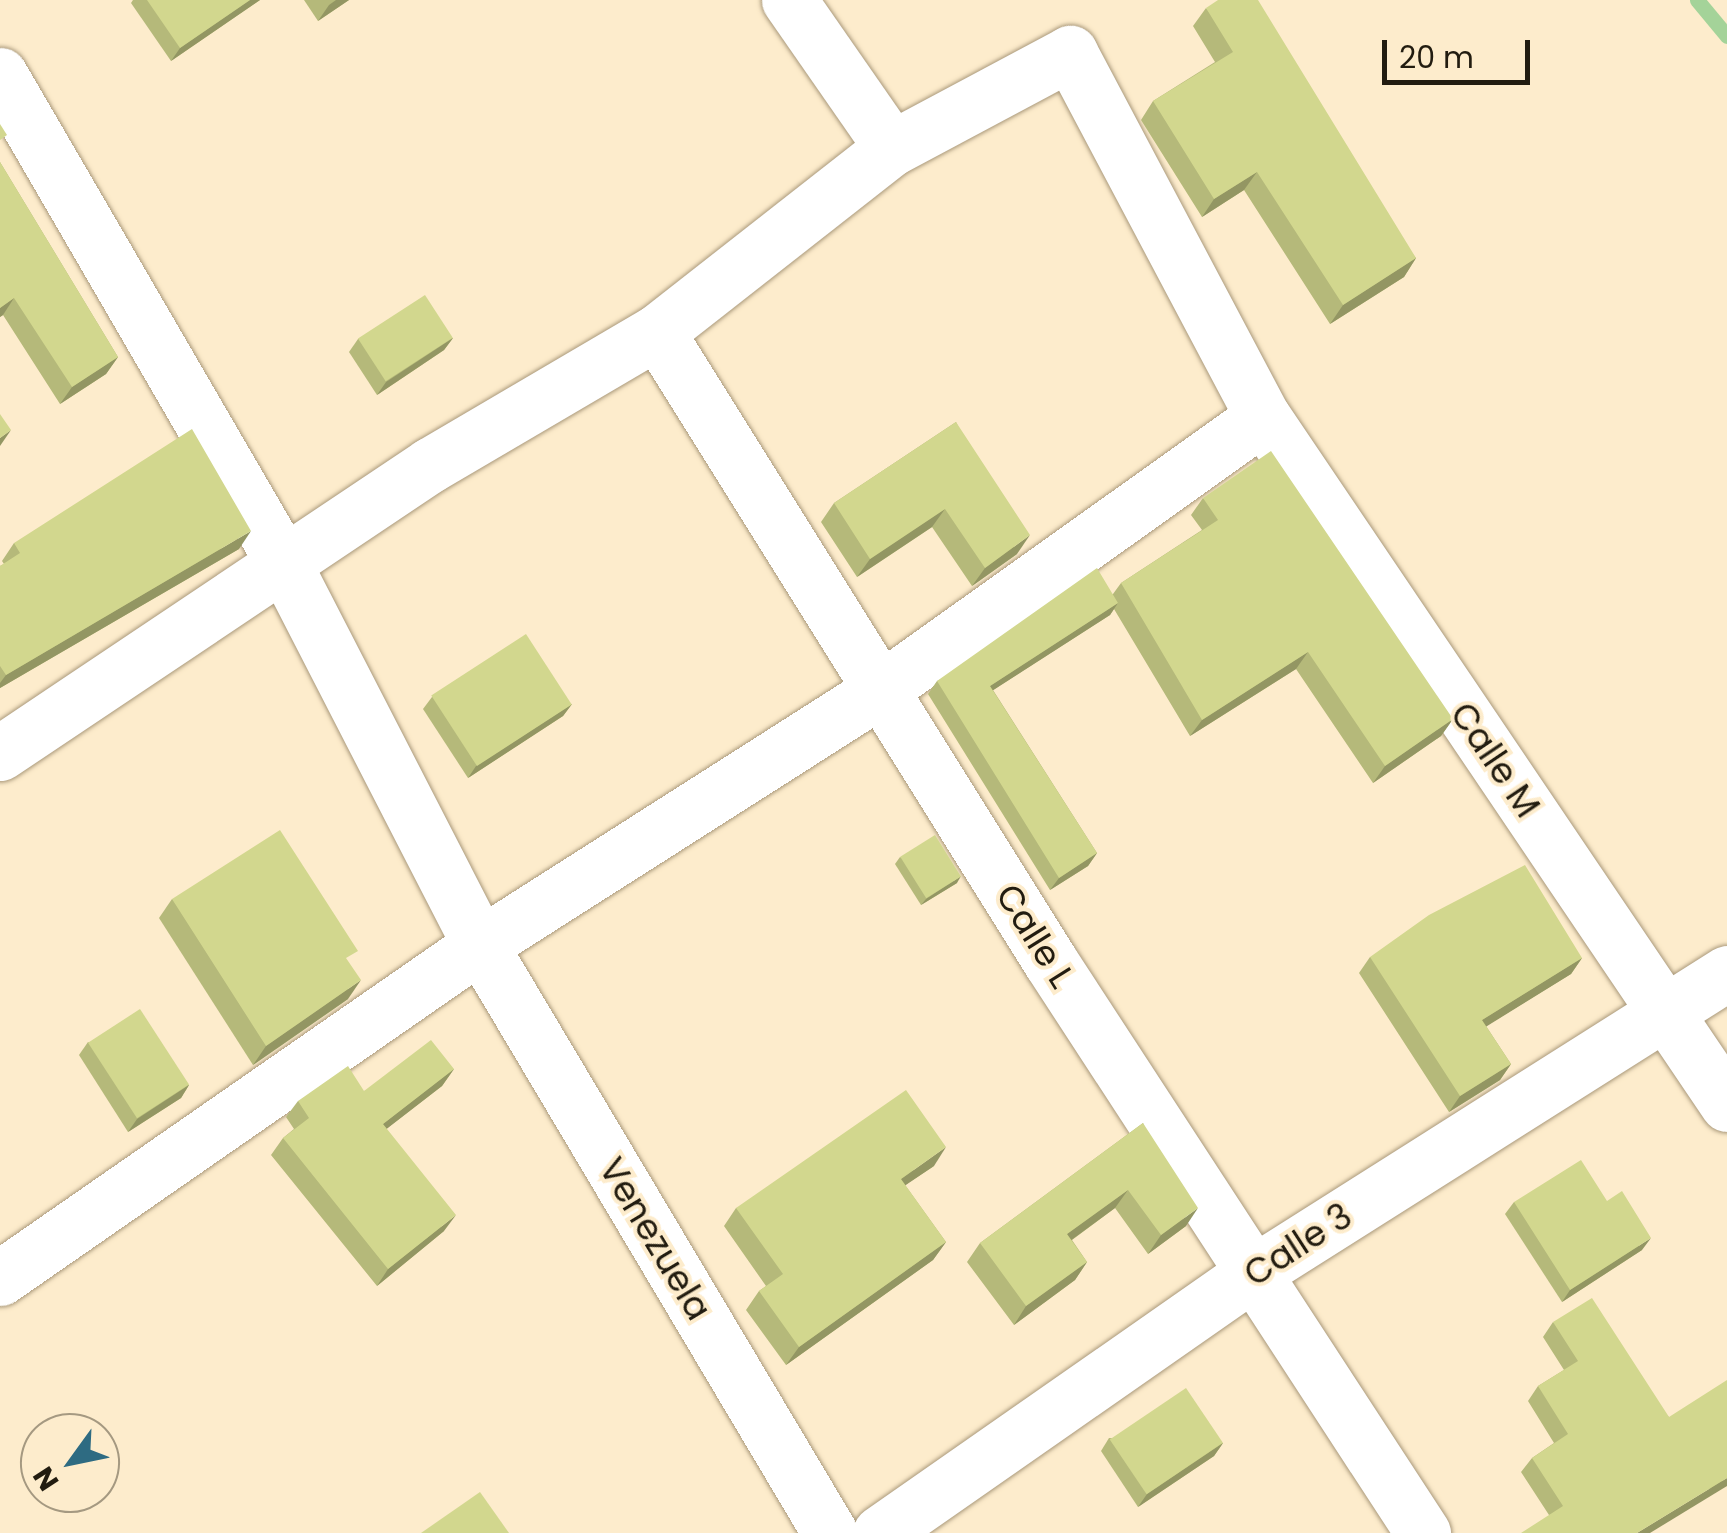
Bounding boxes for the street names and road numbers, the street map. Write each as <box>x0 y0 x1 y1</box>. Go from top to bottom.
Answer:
street label: Calle M <box>1441 695 1549 825</box>
street label: Calle L <box>987 877 1083 995</box>
street label: Venezuela <box>590 1150 720 1328</box>
street label: Calle 3 <box>1236 1195 1360 1295</box>

